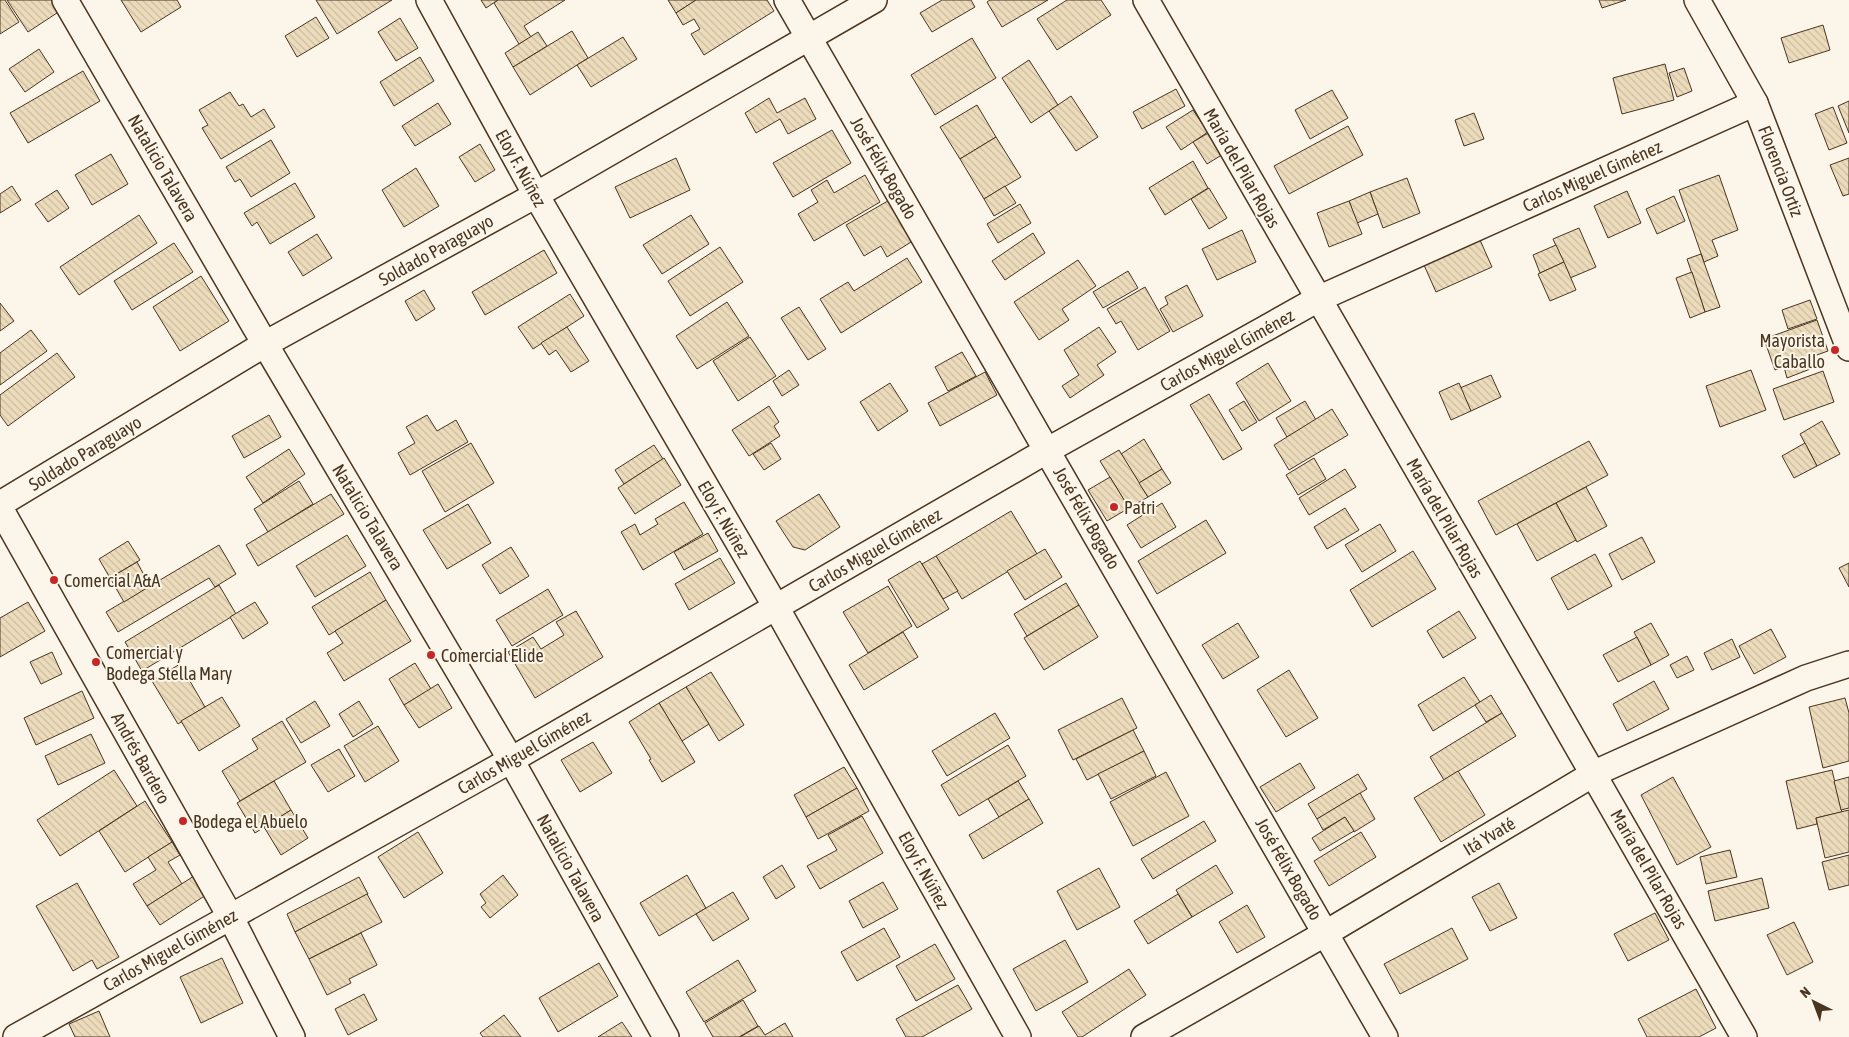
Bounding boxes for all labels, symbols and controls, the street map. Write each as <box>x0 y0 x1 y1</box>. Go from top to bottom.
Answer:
street label: María del Pilar Rojas <box>1199 105 1285 231</box>
street label: Natalicio Talavera <box>124 111 202 225</box>
street label: José Félix Bogado <box>846 113 922 223</box>
street label: Florencia Ortiz <box>1754 123 1808 220</box>
street label: Eloy F. Núñez <box>491 126 551 211</box>
street label: Carlos Miguel Giménez <box>1519 136 1665 216</box>
street label: Soldado Paraguayo <box>375 210 497 290</box>
street label: Carlos Miguel Giménez <box>1156 304 1298 396</box>
place label: Mayorista Caballo <box>1760 330 1825 372</box>
marker: Mayorista Caballo <box>1829 344 1841 356</box>
street label: Soldado Paraguayo <box>25 411 145 495</box>
street label: María del Pilar Rojas <box>1402 455 1488 581</box>
street label: Natalicio Talavera <box>328 460 408 574</box>
street label: José Félix Bogado <box>1049 463 1125 573</box>
street label: Eloy F. Núñez <box>694 477 755 562</box>
place label: Patri <box>1124 497 1155 518</box>
marker: Patri <box>1108 501 1120 513</box>
street label: Carlos Miguel Giménez <box>805 503 946 597</box>
place label: Comercial A&A <box>64 570 161 591</box>
marker: Comercial A&A <box>48 574 60 586</box>
place label: Comercial y Bodega Stella Mary <box>106 642 232 684</box>
place label: Comercial Elide <box>441 645 544 666</box>
marker: Comercial Elide <box>425 649 437 661</box>
marker: Comercial y Bodega Stella Mary <box>90 656 102 668</box>
street label: Carlos Miguel Giménez <box>454 705 595 799</box>
street label: Andrés Bardero <box>107 709 175 807</box>
street label: María del Pilar Rojas <box>1606 806 1692 932</box>
street label: Natalicio Talavera <box>533 810 609 926</box>
place label: Bodega el Abuelo <box>193 811 308 832</box>
street label: Itá Yvaté <box>1459 812 1519 860</box>
street label: José Félix Bogado <box>1251 814 1327 924</box>
marker: Bodega el Abuelo <box>177 815 189 827</box>
street label: Eloy F. Núñez <box>894 828 954 913</box>
street label: Carlos Miguel Giménez <box>99 904 241 996</box>
north arrow <box>1789 977 1839 1027</box>
text: N <box>1797 984 1814 1001</box>

